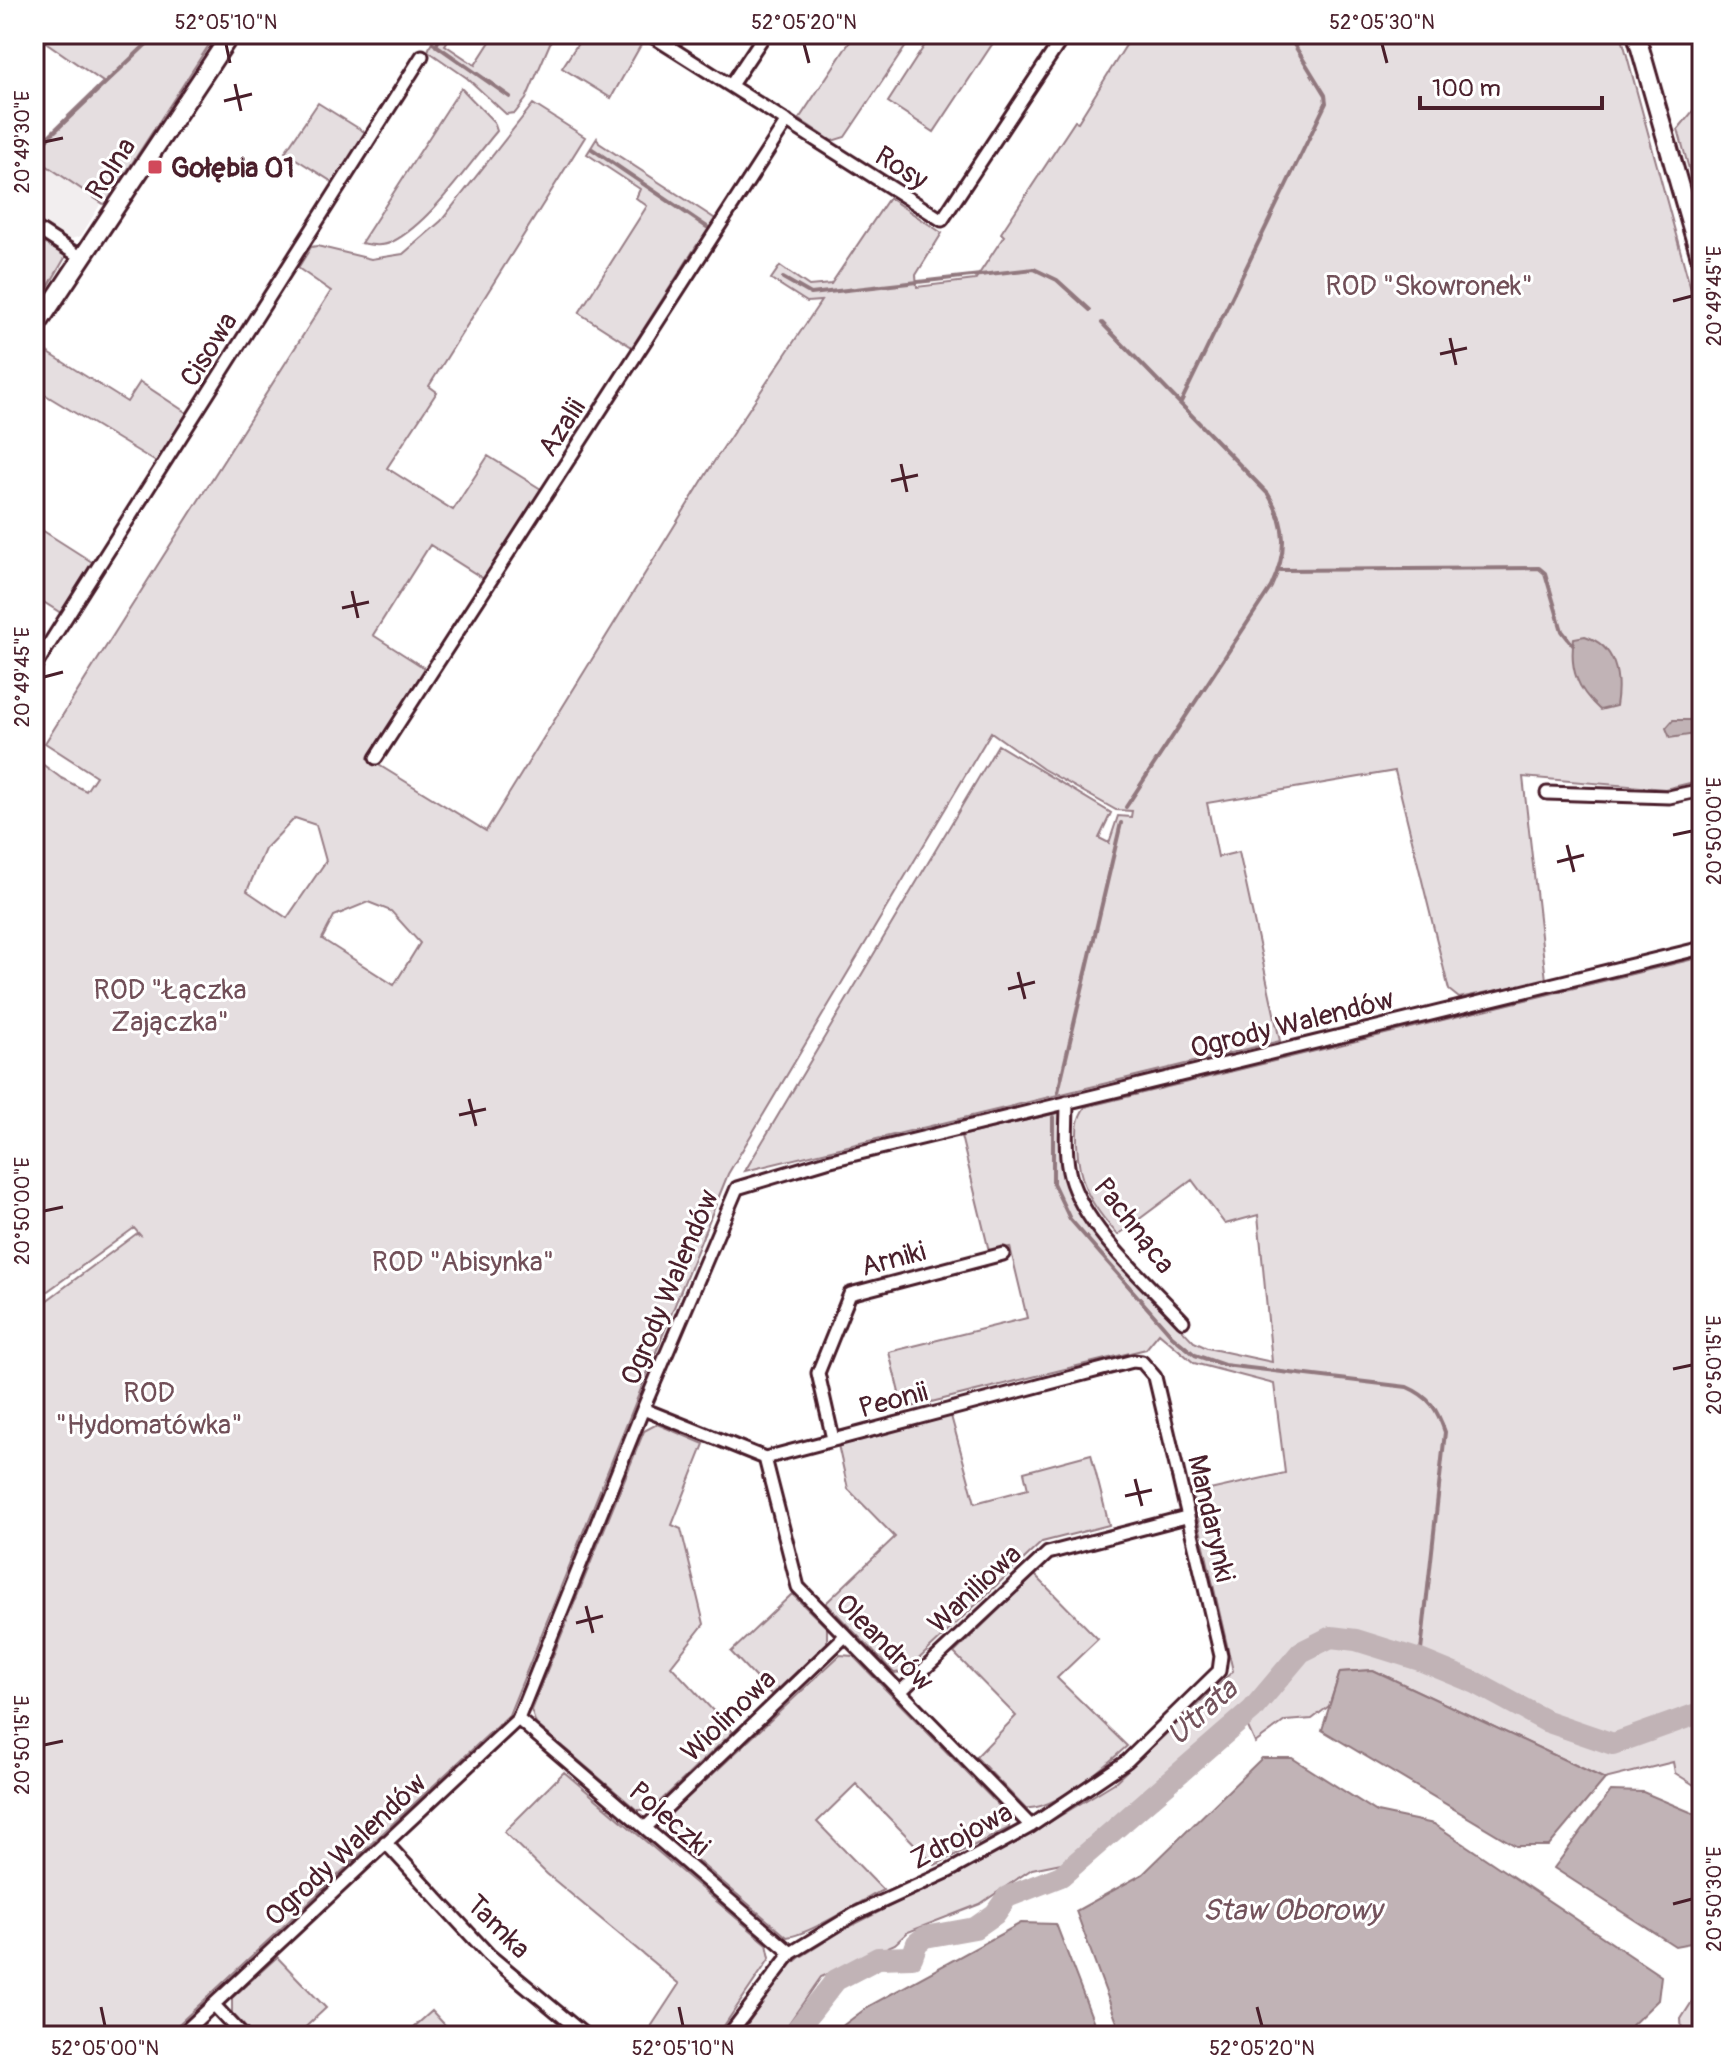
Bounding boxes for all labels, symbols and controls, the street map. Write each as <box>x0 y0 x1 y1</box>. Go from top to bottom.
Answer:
text: 52°05'10"N <box>175 10 277 35</box>
text: 52°05'20"N <box>751 10 857 35</box>
text: 52°05'30"N <box>1329 10 1435 35</box>
scale bar <box>1420 60 1602 110</box>
text: 100 m <box>1432 74 1501 103</box>
text: 20°49'30"E <box>10 91 35 193</box>
street label: Rolna <box>78 131 144 206</box>
street label: Rosy <box>868 139 934 198</box>
place label: Gołębia 01 <box>171 151 294 186</box>
marker: Gołębia 01 <box>146 158 164 176</box>
text: 20°49'45"E <box>1702 246 1727 346</box>
park label: ROD "Skowronek" <box>1325 269 1533 304</box>
street label: Cisowa <box>173 306 246 394</box>
street label: Azalii <box>531 392 594 463</box>
text: 20°49'45"E <box>10 627 35 727</box>
text: 20°50'00"E <box>1702 777 1727 885</box>
park label: ROD "Łączka Zajączka" <box>94 973 247 1040</box>
street label: Ogrody Walendów <box>1187 982 1398 1067</box>
text: 20°50'00"E <box>10 1157 35 1265</box>
street label: Pachnąca <box>1085 1171 1182 1281</box>
street label: Ogrody Walendów <box>614 1185 727 1390</box>
street label: Arniki <box>857 1234 930 1285</box>
park label: ROD "Abisynka" <box>372 1245 554 1280</box>
text: 20°50'15"E <box>1702 1315 1727 1415</box>
street label: Peonii <box>855 1375 932 1426</box>
park label: ROD "Hydomatówka" <box>55 1376 243 1443</box>
street label: Mandarynki <box>1179 1451 1242 1585</box>
street label: Waniliowa <box>921 1537 1029 1641</box>
street label: Oleandrów <box>828 1587 940 1699</box>
street label: Wiolinowa <box>674 1662 784 1770</box>
water label: Utrata <box>1160 1670 1247 1753</box>
text: 20°50'15"E <box>10 1695 35 1795</box>
street label: Ogrody Walendów <box>258 1766 434 1934</box>
street label: Poleczki <box>621 1774 717 1864</box>
street label: Zdrojowa <box>905 1795 1019 1878</box>
text: 20°50'30"E <box>1702 1846 1727 1952</box>
street label: Tamka <box>459 1888 537 1966</box>
water label: Staw Oborowy <box>1202 1892 1386 1929</box>
text: 52°05'00"N <box>51 2036 159 2061</box>
text: 52°05'10"N <box>632 2036 734 2061</box>
text: 52°05'20"N <box>1209 2036 1315 2061</box>

